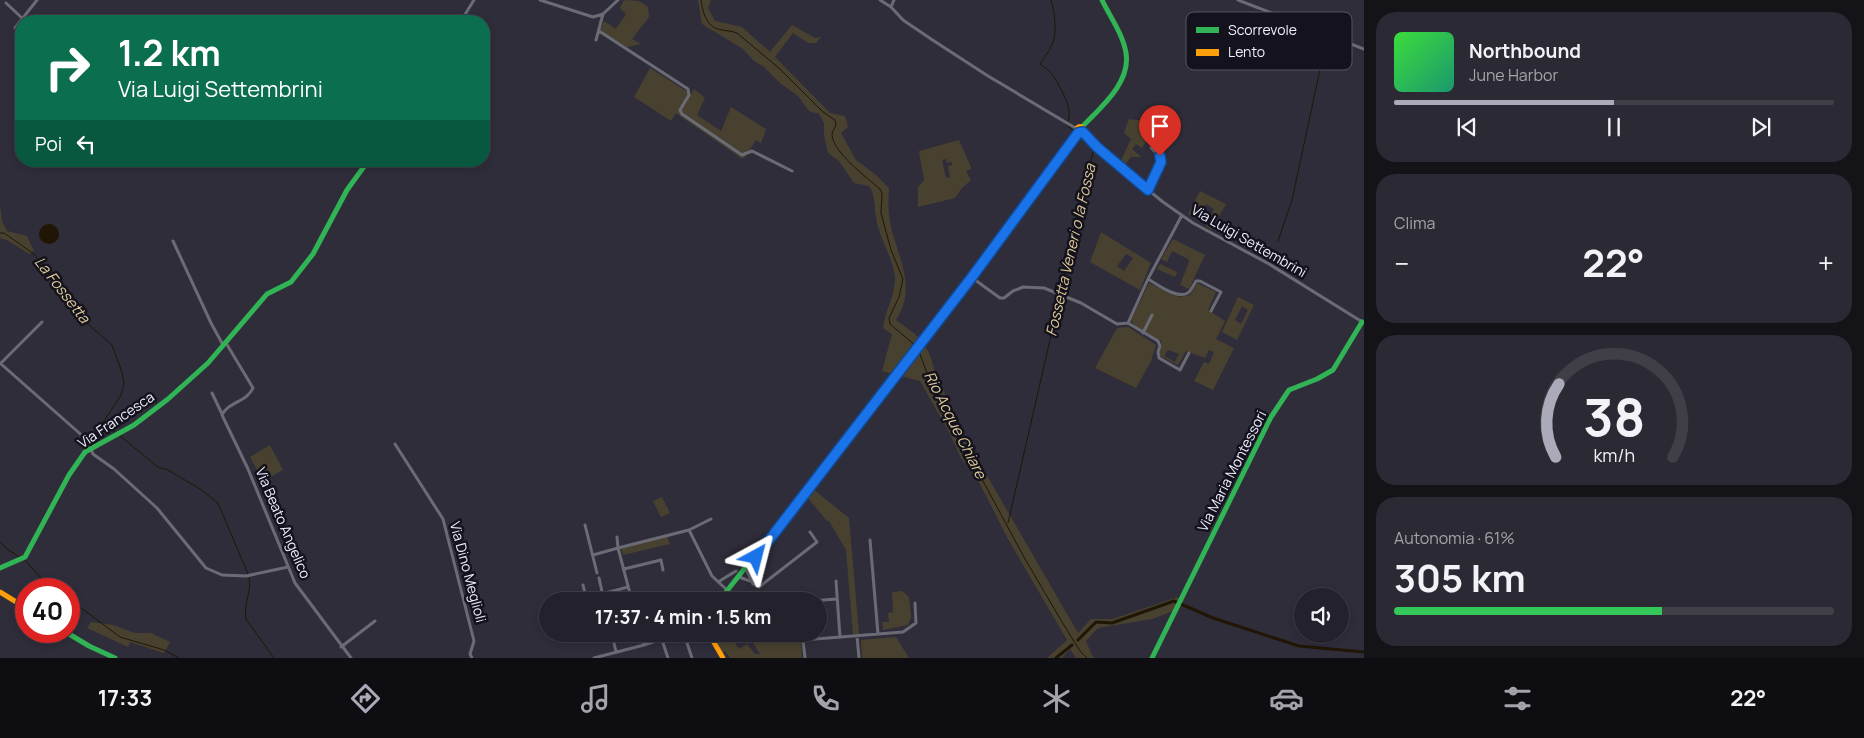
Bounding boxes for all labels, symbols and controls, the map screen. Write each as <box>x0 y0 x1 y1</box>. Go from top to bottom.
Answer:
legend <box>1186 12 1352 70</box>
text: Scorrevole <box>1228 20 1297 39</box>
text: 1.2 km <box>118 29 221 77</box>
icon: right <box>35 35 100 100</box>
text: Northbound <box>1469 38 1581 64</box>
text: Lento <box>1228 42 1265 61</box>
text: June Harbor <box>1469 64 1558 86</box>
text: Via Luigi Settembrini <box>118 74 323 104</box>
pin <box>1139 105 1181 156</box>
icon: arrive <box>1146 112 1174 140</box>
icon: previous <box>1453 113 1481 141</box>
icon: pause <box>1600 113 1628 141</box>
icon: next <box>1747 113 1775 141</box>
icon: left <box>72 130 100 158</box>
text: Poi <box>35 131 62 157</box>
water label: Fossetta Veneri o la Fossa <box>1040 161 1101 338</box>
street label: Via Luigi Settembrini <box>1188 200 1310 281</box>
text: Clima <box>1394 212 1435 234</box>
text: 22° <box>1582 236 1645 288</box>
text: − <box>1394 244 1409 282</box>
text: + <box>1818 244 1834 282</box>
water label: La Fossetta <box>30 252 95 328</box>
water label: Rio Acque Chiare <box>919 368 992 483</box>
text: 38 <box>1583 381 1645 452</box>
street label: Via Francesca <box>74 387 158 452</box>
street label: Via Maria Montessori <box>1193 407 1270 535</box>
text: km/h <box>1593 443 1635 467</box>
street label: Via Beato Angelico <box>251 464 315 581</box>
street label: Via Dino Meglioli <box>446 519 491 624</box>
text: Autonomia · 61% <box>1394 527 1515 549</box>
position arrow <box>729 530 781 582</box>
text: 305 km <box>1394 551 1526 603</box>
speed limit sign: 40 <box>15 578 80 643</box>
map controls <box>1294 588 1349 643</box>
button: sound <box>1294 588 1349 643</box>
text: 17:37 · 4 min · 1.5 km <box>595 604 771 630</box>
icon: directions <box>348 681 383 716</box>
icon: music <box>578 681 613 716</box>
icon: phone <box>808 681 843 716</box>
icon: climate <box>1039 681 1074 716</box>
icon: car <box>1269 681 1304 716</box>
icon: filters <box>1500 681 1535 716</box>
text: 17:33 <box>98 683 152 713</box>
text: 22° <box>1730 683 1766 713</box>

